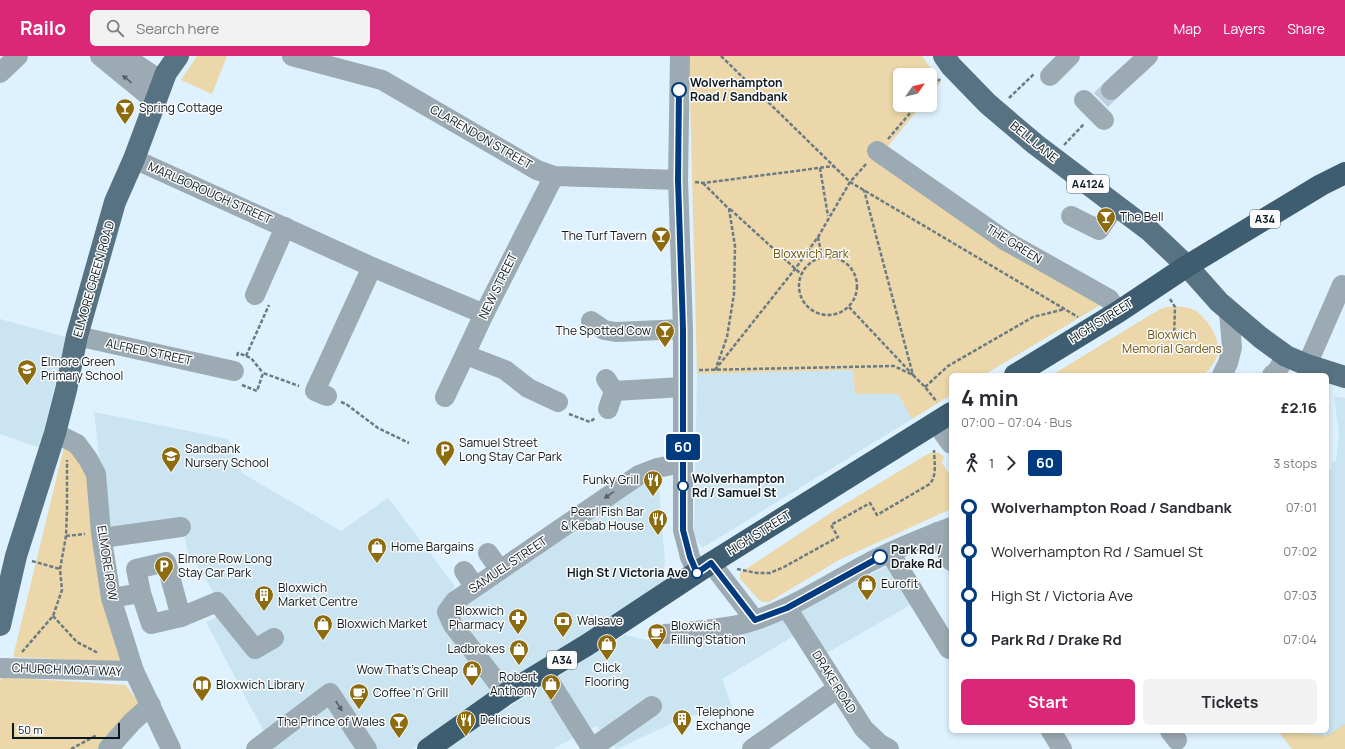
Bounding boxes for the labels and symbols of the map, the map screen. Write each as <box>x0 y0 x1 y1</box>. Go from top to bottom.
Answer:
north arrow <box>893 68 937 112</box>
place label: Wolverhampton Road / Sandbank <box>690 74 788 105</box>
one-way arrow <box>122 75 133 83</box>
marker: Wolverhampton Road / Sandbank <box>671 82 687 98</box>
bar icon: Spring Cottage <box>114 97 136 125</box>
place label: Spring Cottage <box>139 99 223 116</box>
street label: CLARENDON STREET <box>427 100 536 173</box>
street label: BELL LANE <box>1007 117 1062 166</box>
street label: MARLBOROUGH STREET <box>145 158 276 228</box>
road number: A4124 <box>1067 175 1109 193</box>
bar icon: The Bell <box>1095 206 1117 234</box>
place label: The Bell <box>1120 208 1164 225</box>
road number: A34 <box>1250 210 1280 228</box>
street label: ELMORE GREEN ROAD <box>69 219 118 339</box>
street label: THE GREEN <box>983 220 1045 267</box>
bar icon: The Turf Tavern <box>650 225 672 253</box>
place label: The Turf Tavern <box>562 227 647 244</box>
park label: Bloxwich Park <box>773 245 850 262</box>
street label: NEW STREET <box>474 249 521 322</box>
street label: HIGH STREET <box>1065 294 1137 347</box>
bar icon: The Spotted Cow <box>654 320 676 348</box>
place label: The Spotted Cow <box>556 322 651 339</box>
park label: Bloxwich Memorial Gardens <box>1122 326 1222 357</box>
street label: ALFRED STREET <box>104 334 195 369</box>
place label: Elmore Green Primary School <box>41 353 123 384</box>
school or university icon: Elmore Green Primary School <box>16 358 38 386</box>
place label: Samuel Street Long Stay Car Park <box>459 434 563 465</box>
line badge: 60 <box>665 434 701 460</box>
parking icon: Samuel Street Long Stay Car Park <box>434 439 456 467</box>
place label: Sandbank Nursery School <box>185 440 269 471</box>
school or university icon: Sandbank Nursery School <box>160 445 182 473</box>
restaurant icon: Funky Grill <box>642 469 664 497</box>
place label: Wolverhampton Rd / Samuel St <box>692 470 785 501</box>
place label: Funky Grill <box>583 471 639 488</box>
marker: Wolverhampton Rd / Samuel St <box>677 480 689 492</box>
one-way arrow <box>604 491 615 499</box>
place label: Pearl Fish Bar & Kebab House <box>561 503 645 534</box>
street label: HIGH STREET <box>723 506 795 559</box>
restaurant icon: Pearl Fish Bar & Kebab House <box>647 508 669 536</box>
street label: ELMORE ROW <box>93 524 122 602</box>
street label: SAMUEL STREET <box>465 532 551 597</box>
shop icon: Home Bargains <box>366 536 388 564</box>
place label: Home Bargains <box>391 538 474 555</box>
place label: Park Rd / Drake Rd <box>891 541 942 572</box>
marker: Park Rd / Drake Rd <box>872 549 888 565</box>
place label: Elmore Row Long Stay Car Park <box>178 550 272 581</box>
parking icon: Elmore Row Long Stay Car Park <box>153 555 175 583</box>
place label: High St / Victoria Ave <box>567 564 688 581</box>
marker: High St / Victoria Ave <box>691 567 703 579</box>
shop icon: Eurofit <box>856 573 878 601</box>
place label: Eurofit <box>881 575 919 592</box>
place label: Bloxwich Market Centre <box>278 579 358 610</box>
building icon: Bloxwich Market Centre <box>253 584 275 612</box>
place label: Bloxwich Pharmacy <box>449 602 505 633</box>
pharmacy icon: Bloxwich Pharmacy <box>507 607 529 635</box>
bank icon: Walsave <box>552 610 574 638</box>
place label: Walsave <box>577 612 623 629</box>
shop icon: Bloxwich Market <box>312 613 334 641</box>
place label: Bloxwich Market <box>337 615 427 632</box>
place label: Bloxwich Filling Station <box>671 617 746 648</box>
cafe icon: Bloxwich Filling Station <box>646 622 668 650</box>
shop icon: Click Flooring <box>596 633 618 661</box>
shop icon: Ladbrokes <box>508 638 530 666</box>
place label: Ladbrokes <box>448 640 505 657</box>
street label: DRAKE ROAD <box>808 647 861 716</box>
road number: A34 <box>547 651 577 669</box>
street label: CHURCH MOAT WAY <box>12 659 123 680</box>
shop icon: Wow That's Cheap <box>461 659 483 687</box>
place label: Click Flooring <box>585 659 629 690</box>
place label: Wow That's Cheap <box>356 661 458 678</box>
place label: Robert Anthony <box>490 668 538 699</box>
shop icon: Robert Anthony <box>540 673 562 701</box>
library icon: Bloxwich Library <box>191 674 213 702</box>
place label: Bloxwich Library <box>216 676 306 693</box>
cafe icon: Coffee 'n' Grill <box>348 682 370 710</box>
place label: Coffee 'n' Grill <box>373 684 448 701</box>
one-way arrow <box>335 701 343 711</box>
place label: Telephone Exchange <box>696 703 754 734</box>
building icon: Telephone Exchange <box>671 708 693 736</box>
restaurant icon: Delicious <box>455 709 477 737</box>
bar icon: The Prince of Wales <box>388 711 410 739</box>
place label: Delicious <box>480 711 530 728</box>
place label: The Prince of Wales <box>277 713 385 730</box>
scale bar <box>12 721 120 740</box>

